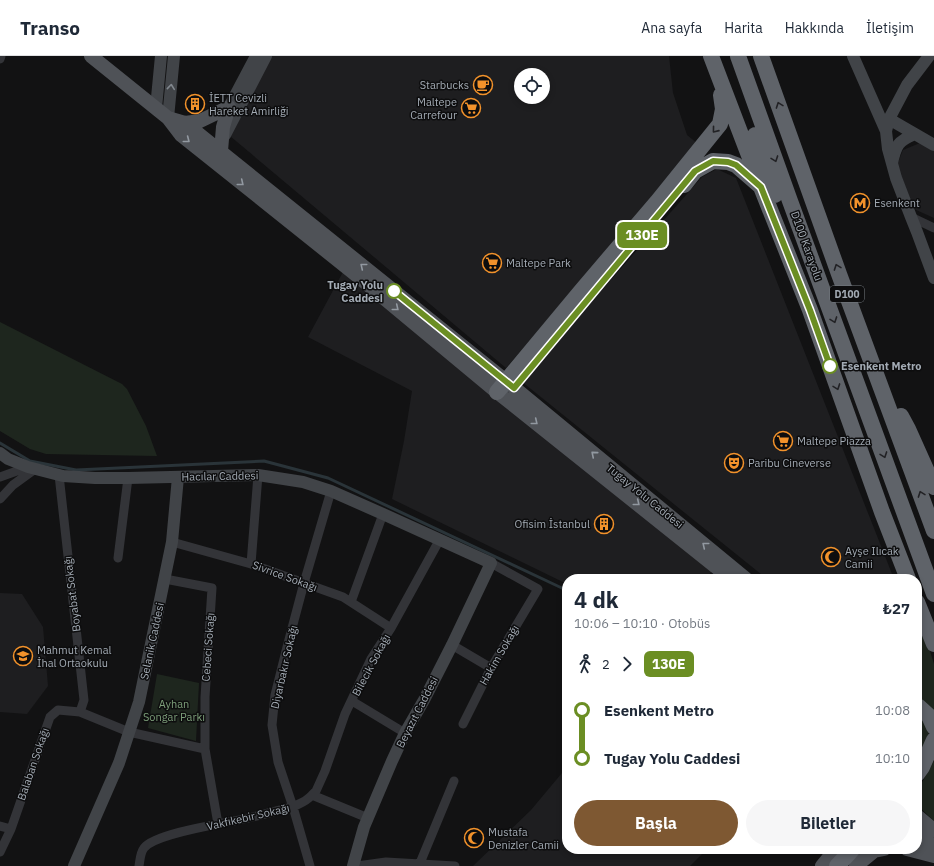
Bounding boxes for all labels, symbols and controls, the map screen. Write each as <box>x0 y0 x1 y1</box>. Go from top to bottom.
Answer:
text: Transo <box>20 16 80 40</box>
text: Ana sayfa <box>641 19 702 37</box>
text: Harita <box>724 19 763 37</box>
text: Hakkında <box>785 19 844 37</box>
text: İletişim <box>866 19 914 37</box>
map controls <box>514 68 550 104</box>
button: locate <box>514 68 550 104</box>
cafe icon: Starbucks <box>472 74 494 96</box>
place label: Starbucks <box>420 78 469 92</box>
one-way arrow <box>166 84 175 90</box>
place label: İETT Cevizli Hareket Amirliği <box>209 91 289 118</box>
building icon: İETT Cevizli Hareket Amirliği <box>184 93 206 115</box>
place label: Maltepe Carrefour <box>410 95 457 122</box>
supermarket icon: Maltepe Carrefour <box>460 97 482 119</box>
one-way arrow <box>775 102 784 109</box>
one-way arrow <box>713 126 720 133</box>
one-way arrow <box>182 135 189 142</box>
one-way arrow <box>770 155 779 162</box>
one-way arrow <box>236 178 243 185</box>
metro station icon: Esenkent <box>849 192 871 214</box>
place label: Esenkent <box>874 196 920 210</box>
street label: D100 Karayolu <box>788 209 826 283</box>
line badge: 130E <box>614 222 670 248</box>
text: 130E <box>625 226 659 244</box>
supermarket icon: Maltepe Park <box>481 252 503 274</box>
place label: Maltepe Park <box>506 256 571 270</box>
one-way arrow <box>360 264 368 271</box>
one-way arrow <box>833 264 842 271</box>
place label: Tugay Yolu Caddesi <box>327 278 383 305</box>
marker: Tugay Yolu Caddesi <box>386 283 402 299</box>
road number: D100 <box>830 286 864 302</box>
one-way arrow <box>392 304 399 311</box>
one-way arrow <box>829 317 838 324</box>
marker: Esenkent Metro <box>822 358 838 374</box>
place label: Esenkent Metro <box>841 359 922 373</box>
one-way arrow <box>832 383 841 390</box>
one-way arrow <box>531 417 538 424</box>
supermarket icon: Maltepe Piazza <box>772 430 794 452</box>
place label: Maltepe Piazza <box>797 434 871 448</box>
one-way arrow <box>592 452 599 459</box>
theatre icon: Paribu Cineverse <box>723 452 745 474</box>
one-way arrow <box>879 452 887 459</box>
place label: Paribu Cineverse <box>748 456 831 470</box>
street label: Tugay Yolu Caddesi <box>604 461 686 531</box>
street label: Hacılar Caddesi <box>181 468 259 484</box>
one-way arrow <box>917 491 925 498</box>
one-way arrow <box>632 499 639 506</box>
building icon: Ofisim İstanbul <box>593 513 615 535</box>
place label: Ofisim İstanbul <box>514 517 590 531</box>
one-way arrow <box>703 543 710 550</box>
place label: Ayşe Ilıcak Camii <box>845 544 899 571</box>
mosque icon: Ayşe Ilıcak Camii <box>820 546 842 568</box>
street label: Boyabat Sokağı <box>60 555 84 633</box>
street label: Sivrice Sokağı <box>251 558 319 594</box>
text: 4 dk <box>574 585 618 614</box>
text: ₺27 <box>883 599 910 618</box>
street label: Selanik Caddesi <box>137 601 167 681</box>
street label: Cebeci Sokağı <box>199 612 217 682</box>
text: 10:06 – 10:10 · Otobüs <box>574 615 710 632</box>
street label: Hakim Sokağı <box>476 622 522 688</box>
street label: Diyarbakır Sokağı <box>268 624 300 710</box>
street label: Bilecik Sokağı <box>349 632 393 698</box>
place label: Mahmut Kemal İhal Ortaokulu <box>37 643 112 670</box>
school or university icon: Mahmut Kemal İhal Ortaokulu <box>12 645 34 667</box>
icon: walk <box>574 653 596 675</box>
icon: forward <box>616 653 638 675</box>
text: 130E <box>652 655 686 673</box>
text: 2 <box>602 656 610 673</box>
street label: Beyazıt Caddesi <box>393 674 441 750</box>
park label: Ayhan Songar Parkı <box>143 697 205 724</box>
text: Esenkent Metro <box>604 701 714 720</box>
text: 10:08 <box>875 702 910 719</box>
street label: Balaban Sokağı <box>14 726 52 802</box>
text: Tugay Yolu Caddesi <box>604 749 740 768</box>
text: 10:10 <box>875 750 910 767</box>
button: Başla <box>574 800 738 846</box>
button: Biletler <box>746 800 910 846</box>
street label: Vakfıkebir Sokağı <box>205 801 291 833</box>
place label: Mustafa Denizler Camii <box>488 825 559 852</box>
mosque icon: Mustafa Denizler Camii <box>463 827 485 849</box>

